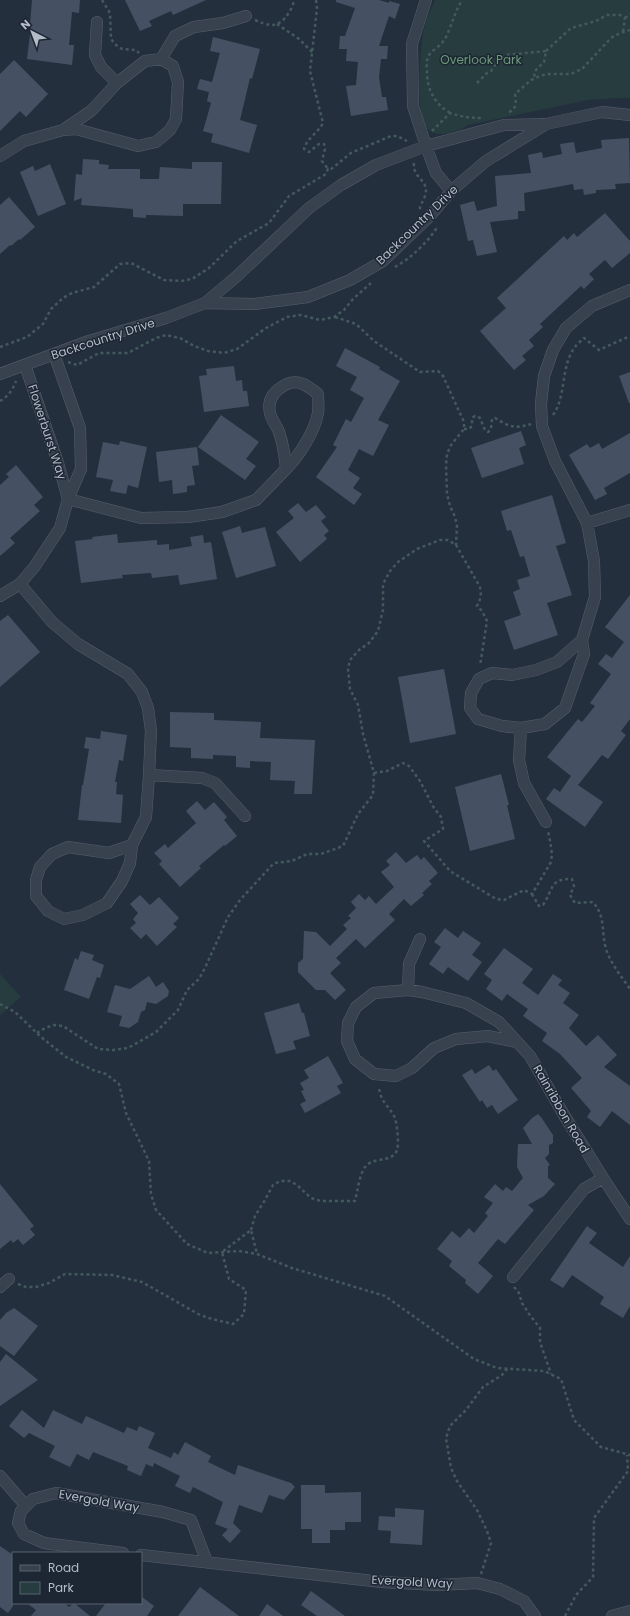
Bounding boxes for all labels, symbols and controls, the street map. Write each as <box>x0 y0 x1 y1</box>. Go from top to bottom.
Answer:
north arrow <box>12 12 52 52</box>
text: N <box>17 16 34 33</box>
park label: Overlook Park <box>440 51 523 68</box>
street label: Backcountry Drive <box>372 181 461 268</box>
street label: Backcountry Drive <box>49 314 157 363</box>
street label: Flowerburst Way <box>24 382 71 482</box>
street label: Rainribbon Road <box>529 1061 594 1156</box>
street label: Evergold Way <box>58 1485 141 1516</box>
legend <box>12 1552 142 1604</box>
text: Road <box>48 1559 79 1576</box>
street label: Evergold Way <box>371 1571 453 1592</box>
text: Park <box>48 1579 75 1596</box>

